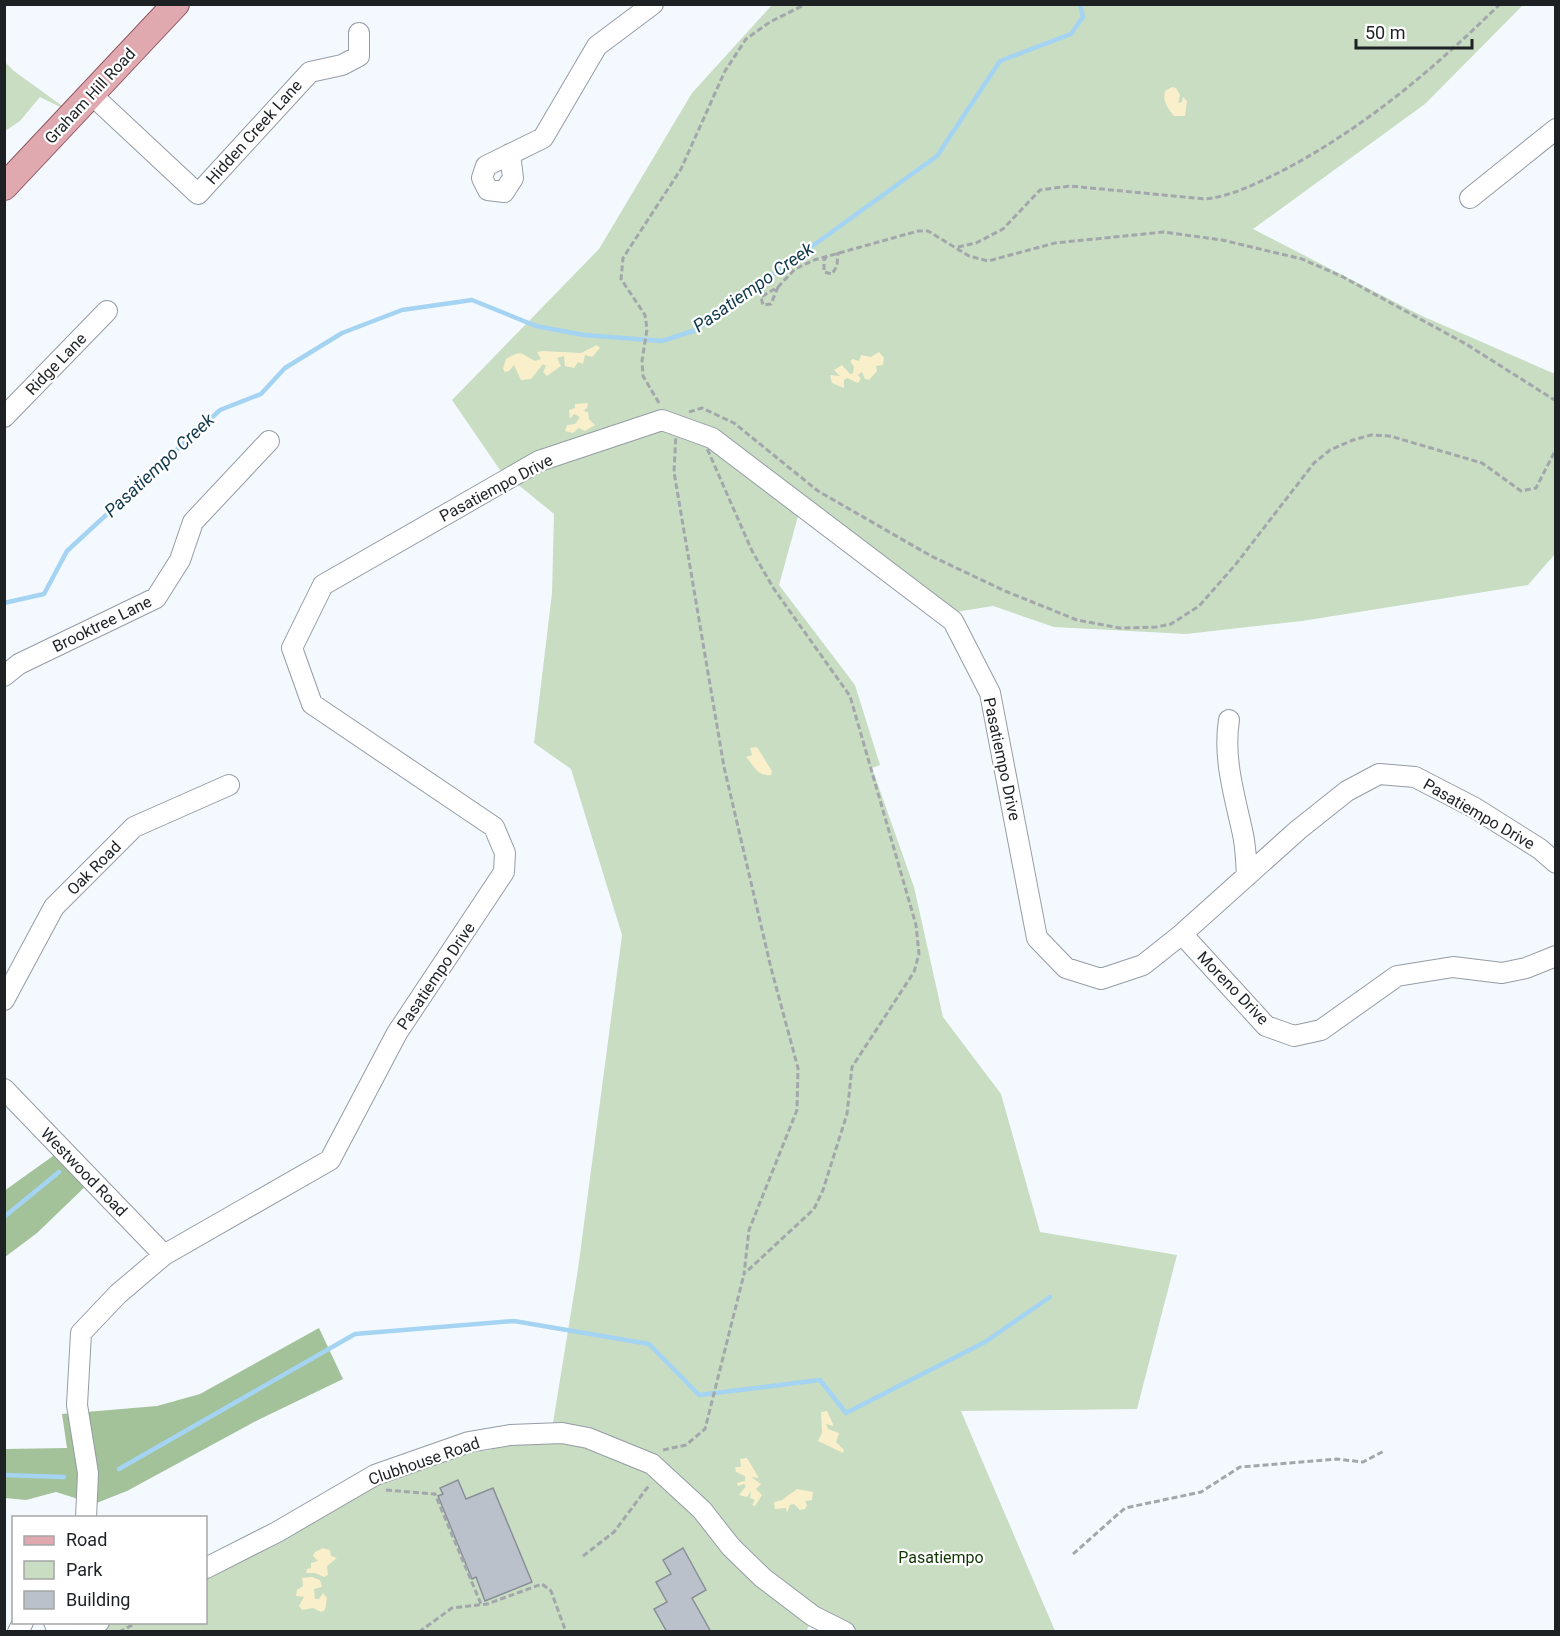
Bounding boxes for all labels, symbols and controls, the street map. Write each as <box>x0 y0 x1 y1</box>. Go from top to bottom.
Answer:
scale bar <box>1356 12 1472 50</box>
text: 50 m <box>1365 22 1405 43</box>
street label: Graham Hill Road <box>41 44 139 148</box>
street label: Hidden Creek Lane <box>202 76 306 188</box>
water label: Pasatiempo Creek <box>689 237 818 336</box>
street label: Ridge Lane <box>22 329 90 399</box>
water label: Pasatiempo Creek <box>100 408 219 521</box>
street label: Pasatiempo Drive <box>436 450 556 526</box>
street label: Brooktree Lane <box>49 592 155 656</box>
street label: Pasatiempo Drive <box>980 696 1024 822</box>
street label: Pasatiempo Drive <box>1420 774 1538 854</box>
street label: Oak Road <box>63 837 125 899</box>
street label: Pasatiempo Drive <box>393 919 479 1033</box>
street label: Moreno Drive <box>1193 947 1273 1029</box>
street label: Westwood Road <box>37 1124 131 1220</box>
street label: Clubhouse Road <box>366 1433 482 1489</box>
legend <box>12 1516 207 1624</box>
text: Road <box>66 1529 107 1550</box>
park label: Pasatiempo <box>898 1548 984 1567</box>
text: Park <box>66 1559 103 1580</box>
text: Building <box>66 1589 130 1610</box>

